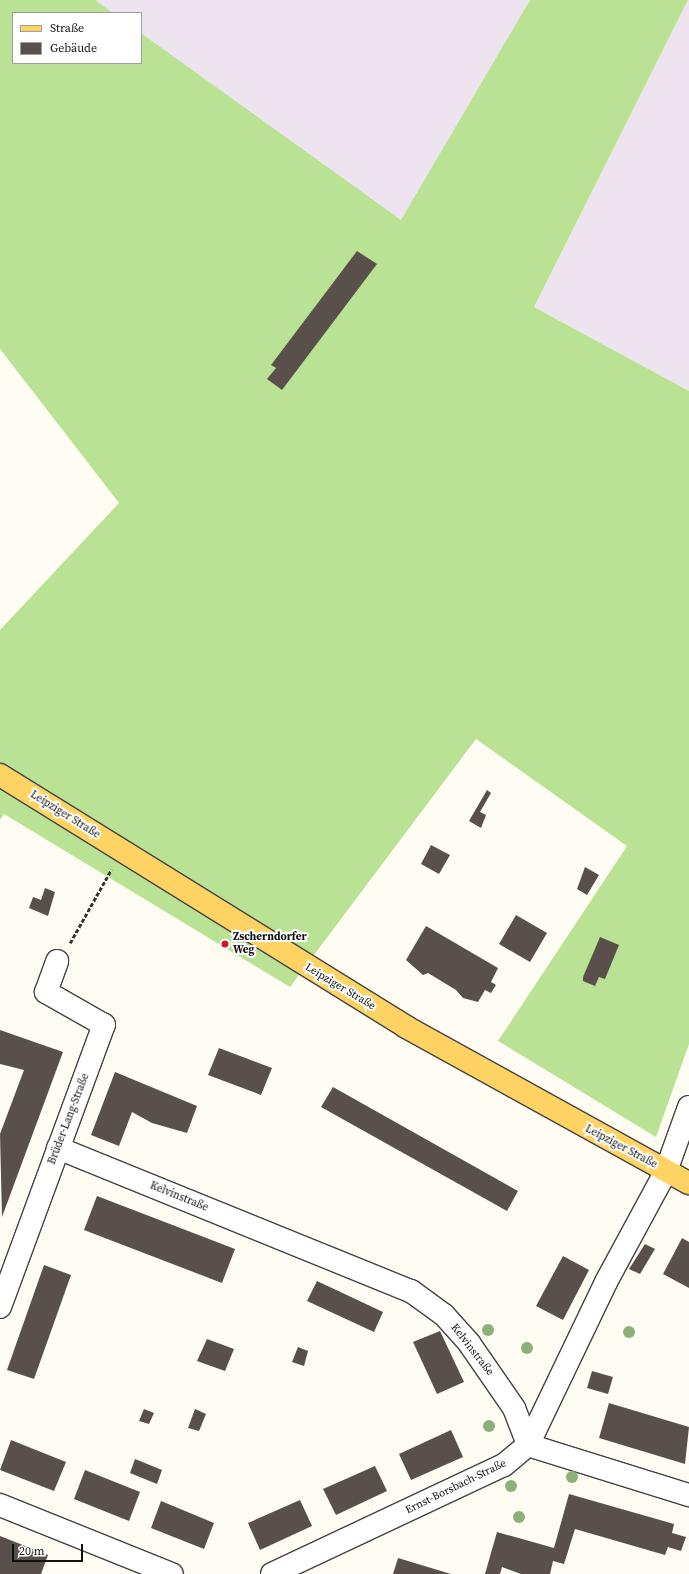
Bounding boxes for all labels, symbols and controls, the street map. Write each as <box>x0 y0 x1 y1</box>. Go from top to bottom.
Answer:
legend <box>12 12 142 64</box>
text: Straße <box>50 20 84 36</box>
text: Gebäude <box>50 40 97 56</box>
street label: Leipziger Straße <box>28 788 102 842</box>
place label: Zscherndorfer Weg <box>233 931 307 957</box>
marker: Zscherndorfer Weg <box>220 939 230 949</box>
street label: Leipziger Straße <box>302 961 378 1013</box>
street label: Brüder-Lang-Straße <box>46 1071 92 1167</box>
street label: Leipziger Straße <box>583 1122 659 1172</box>
street label: Kelvinstraße <box>148 1179 210 1215</box>
street label: Kelvinstraße <box>448 1322 496 1378</box>
street label: Ernst-Borsbach-Straße <box>403 1457 509 1517</box>
scale bar <box>14 1536 85 1562</box>
text: 20 m <box>19 1543 45 1559</box>

